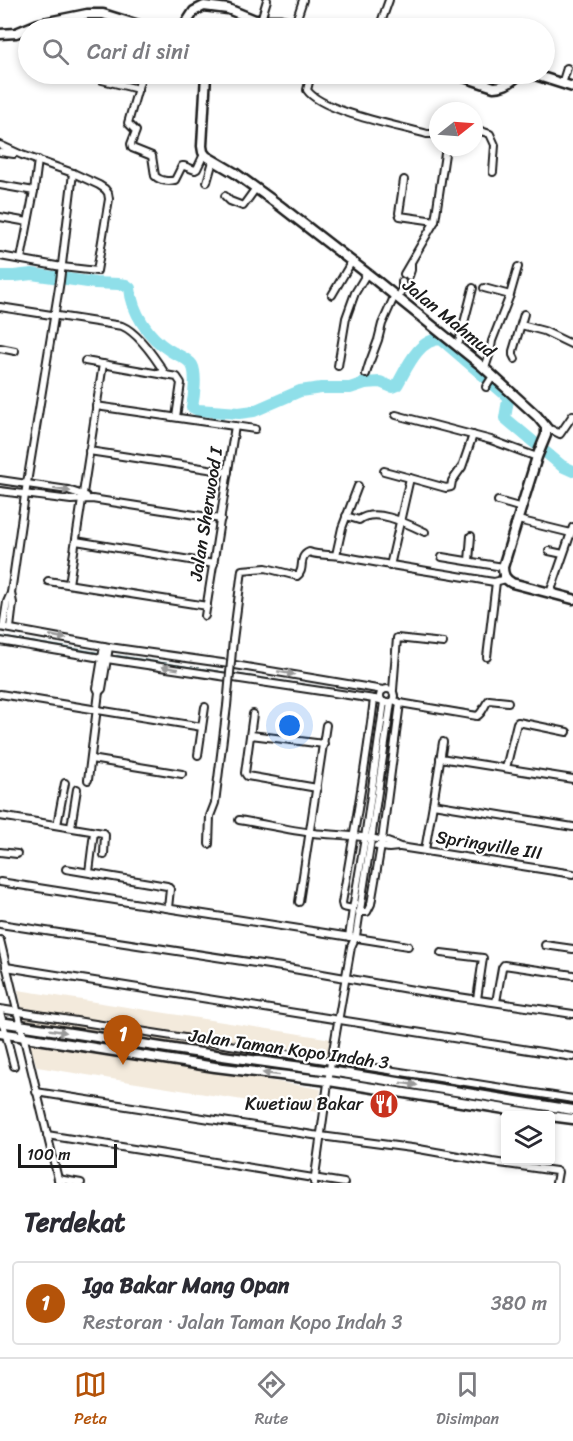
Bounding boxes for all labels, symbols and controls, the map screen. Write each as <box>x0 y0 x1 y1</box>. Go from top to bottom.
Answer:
search box <box>18 18 555 84</box>
text: Cari di sini <box>87 32 189 71</box>
icon: search <box>39 35 72 68</box>
north arrow <box>429 102 483 156</box>
street label: Jalan Mahmud <box>394 269 504 367</box>
street label: Jalan Sherwood I <box>179 443 233 584</box>
one-way arrow <box>53 486 72 495</box>
one-way arrow <box>48 633 67 642</box>
one-way arrow <box>160 664 179 673</box>
one-way arrow <box>277 669 296 678</box>
your location <box>275 711 304 740</box>
street label: Springville III <box>434 821 545 869</box>
pin: 1 <box>104 1016 142 1065</box>
street label: Jalan Taman Kopo Indah 3 <box>186 1019 391 1079</box>
one-way arrow <box>48 1027 67 1036</box>
one-way arrow <box>261 1069 280 1078</box>
one-way arrow <box>399 1079 418 1088</box>
place label: Kwetiaw Bakar <box>245 1088 365 1120</box>
restaurant icon: Kwetiaw Bakar <box>368 1088 400 1120</box>
map controls <box>501 1111 555 1165</box>
button: layers <box>501 1111 555 1165</box>
text: 100 m <box>27 1140 71 1169</box>
scale bar <box>18 1141 117 1168</box>
text: Terdekat <box>24 1199 125 1245</box>
text: Iga Bakar Mang Opan <box>83 1266 289 1305</box>
text: 1 <box>41 1286 50 1321</box>
text: 380 m <box>491 1286 547 1321</box>
text: Restoran · Jalan Taman Kopo Indah 3 <box>83 1305 402 1340</box>
tab: Peta <box>74 1368 107 1433</box>
tab: Rute <box>255 1368 288 1433</box>
tab: Disimpan <box>436 1368 499 1433</box>

